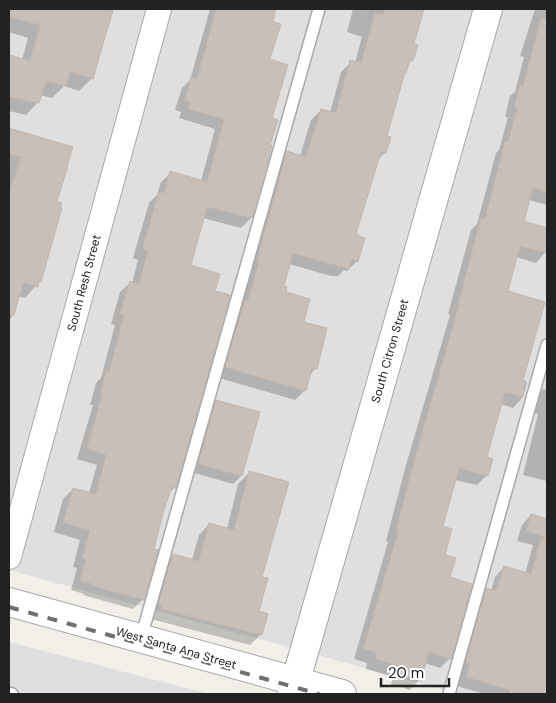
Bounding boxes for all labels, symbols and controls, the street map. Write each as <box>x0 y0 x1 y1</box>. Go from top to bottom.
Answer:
street label: South Resh Street <box>63 233 105 333</box>
street label: South Citron Street <box>368 297 413 405</box>
street label: West Santa Ana Street <box>114 623 238 673</box>
scale bar <box>381 656 448 688</box>
text: 20 m <box>388 663 424 683</box>

